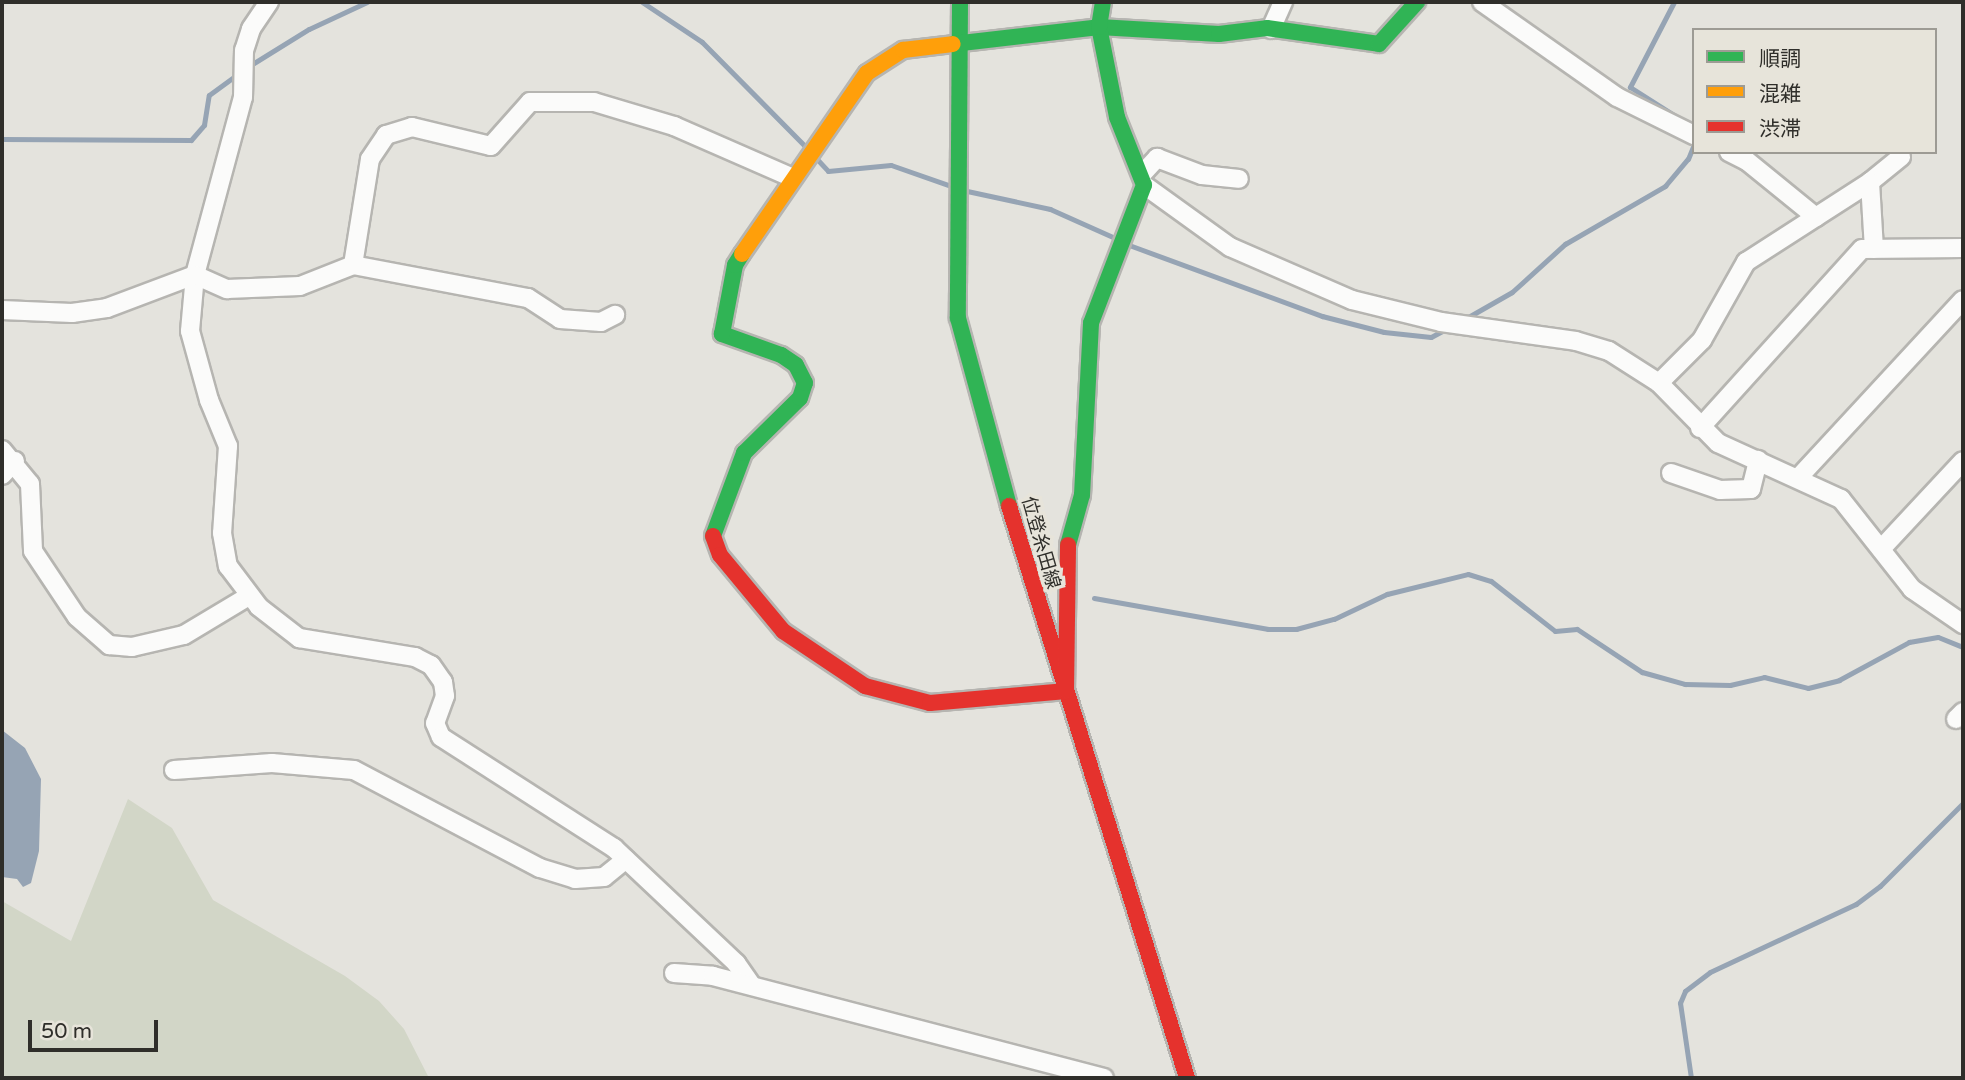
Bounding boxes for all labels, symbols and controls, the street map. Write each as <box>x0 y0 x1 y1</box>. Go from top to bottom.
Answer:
legend <box>1692 28 1937 154</box>
text: 順調 <box>1759 47 1801 72</box>
text: 混雑 <box>1759 82 1801 107</box>
text: 渋滞 <box>1759 117 1801 142</box>
street label: 位登糸田線 <box>1016 494 1064 592</box>
scale bar <box>32 1006 161 1050</box>
text: 50 m <box>41 1019 92 1044</box>

